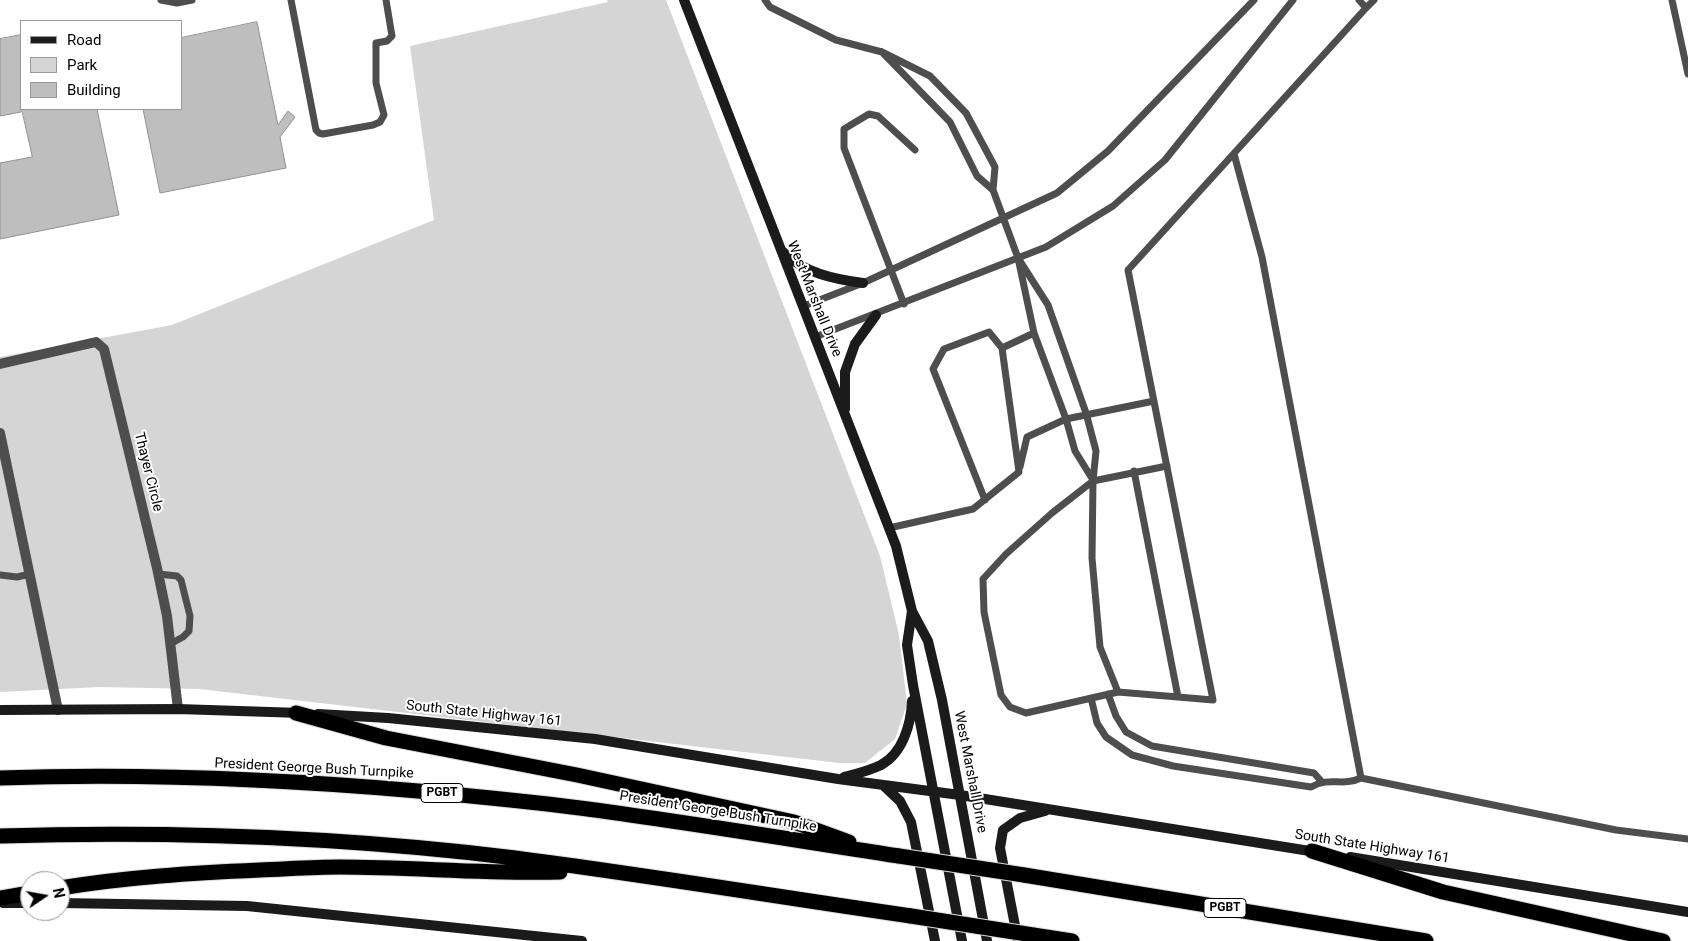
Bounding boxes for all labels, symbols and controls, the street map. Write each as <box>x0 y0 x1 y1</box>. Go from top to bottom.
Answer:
legend <box>20 20 182 110</box>
text: Road <box>67 31 101 49</box>
text: Park <box>67 56 97 74</box>
text: Building <box>67 81 121 99</box>
street label: West Marshall Drive <box>783 238 845 360</box>
street label: Thayer Circle <box>130 431 166 513</box>
street label: South State Highway 161 <box>405 697 563 731</box>
street label: West Marshall Drive <box>950 710 990 834</box>
street label: President George Bush Turnpike <box>214 755 414 783</box>
road number: PGBT <box>421 784 463 802</box>
street label: President George Bush Turnpike <box>618 788 818 836</box>
street label: South State Highway 161 <box>1293 826 1451 868</box>
north arrow <box>20 871 70 921</box>
text: N <box>50 887 68 900</box>
road number: PGBT <box>1204 898 1246 918</box>

